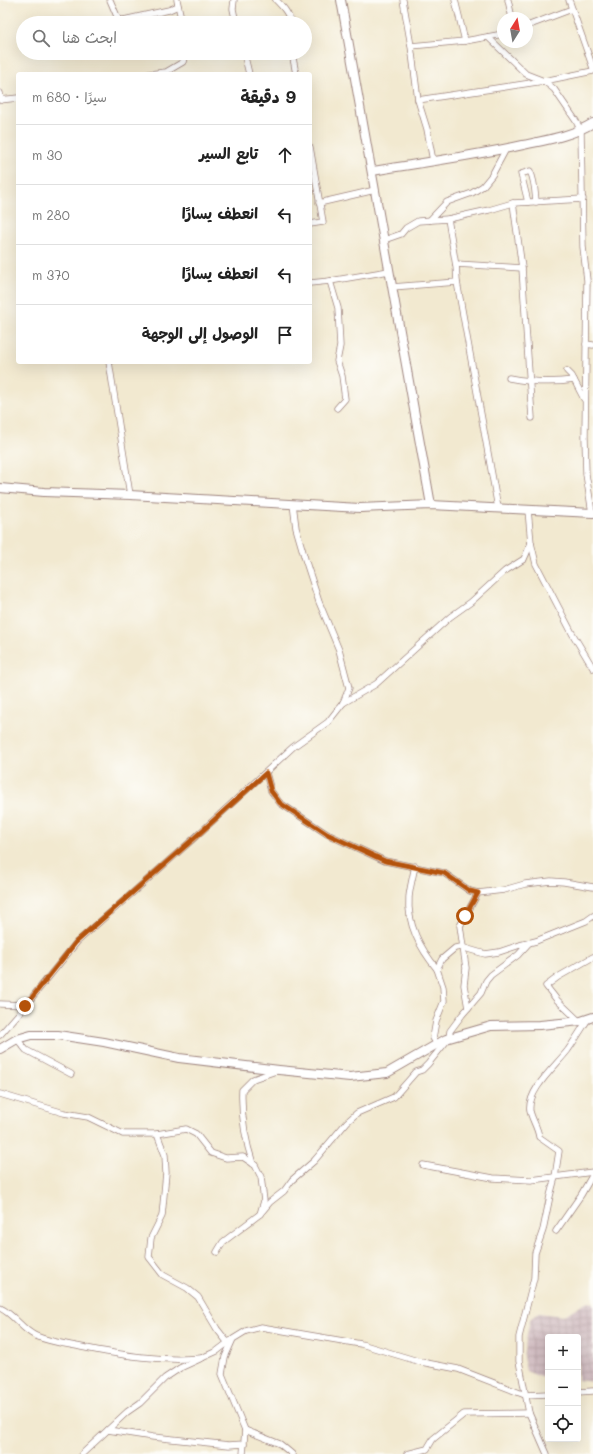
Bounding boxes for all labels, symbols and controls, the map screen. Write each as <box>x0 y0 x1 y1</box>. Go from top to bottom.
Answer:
north arrow <box>497 12 533 48</box>
search box <box>16 16 312 60</box>
icon: search <box>30 27 52 49</box>
text: ابحث هنا <box>62 27 117 47</box>
text: 9 دقيقة <box>240 85 296 107</box>
text: سيرًا · 680 m <box>32 88 107 105</box>
text: تابع السير <box>199 143 258 163</box>
icon: ahead <box>274 144 296 166</box>
text: 30 m <box>32 146 62 163</box>
text: انعطف يسارًا <box>182 203 258 223</box>
icon: left <box>274 204 296 226</box>
text: 280 m <box>32 206 70 223</box>
text: انعطف يسارًا <box>182 263 258 283</box>
icon: left <box>274 264 296 286</box>
text: 370 m <box>32 266 69 283</box>
text: الوصول إلى الوجهة <box>142 323 258 343</box>
icon: arrive <box>274 324 296 346</box>
route start <box>456 907 474 925</box>
route end <box>16 997 34 1015</box>
map controls <box>545 1334 581 1442</box>
button: + <box>545 1334 581 1370</box>
button: − <box>545 1370 581 1406</box>
button: locate <box>545 1406 581 1442</box>

